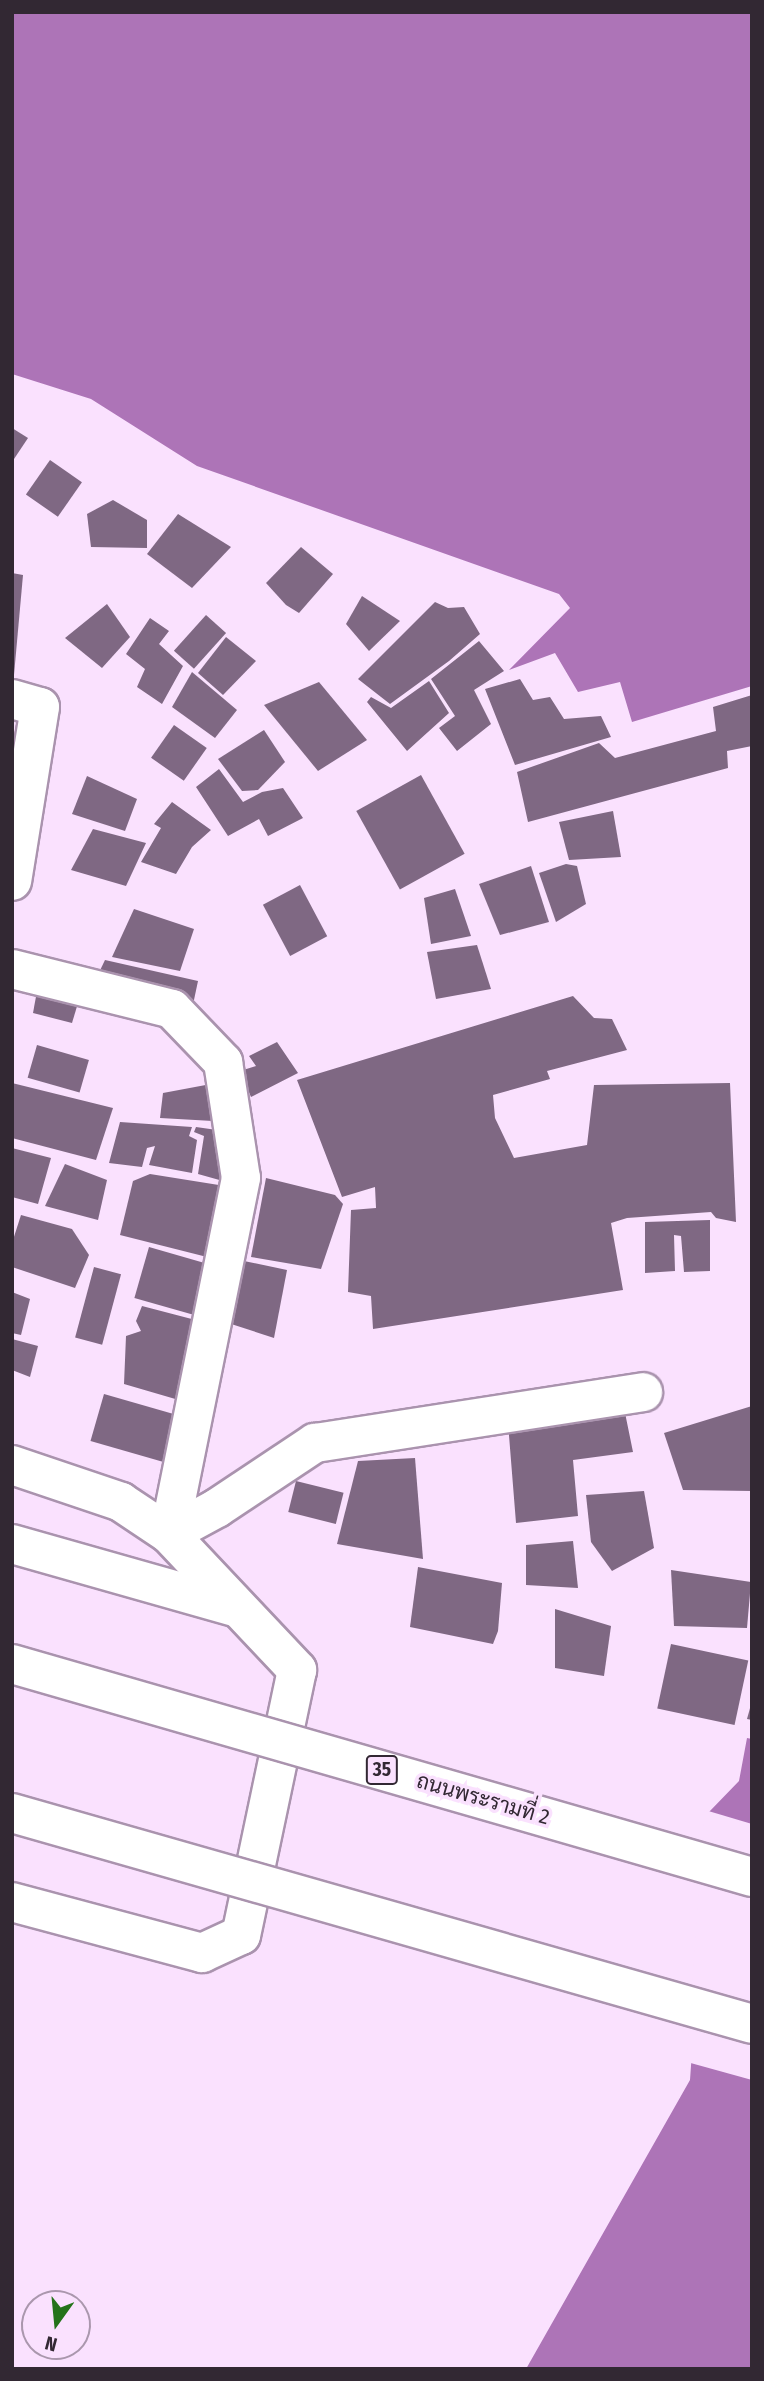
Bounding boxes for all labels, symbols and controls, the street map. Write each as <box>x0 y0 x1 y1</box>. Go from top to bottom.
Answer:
road number: 35 <box>364 1754 400 1786</box>
street label: ถนนพระรามที่ 2 <box>414 1768 552 1830</box>
north arrow <box>21 2290 91 2360</box>
text: N <box>42 2331 59 2356</box>

